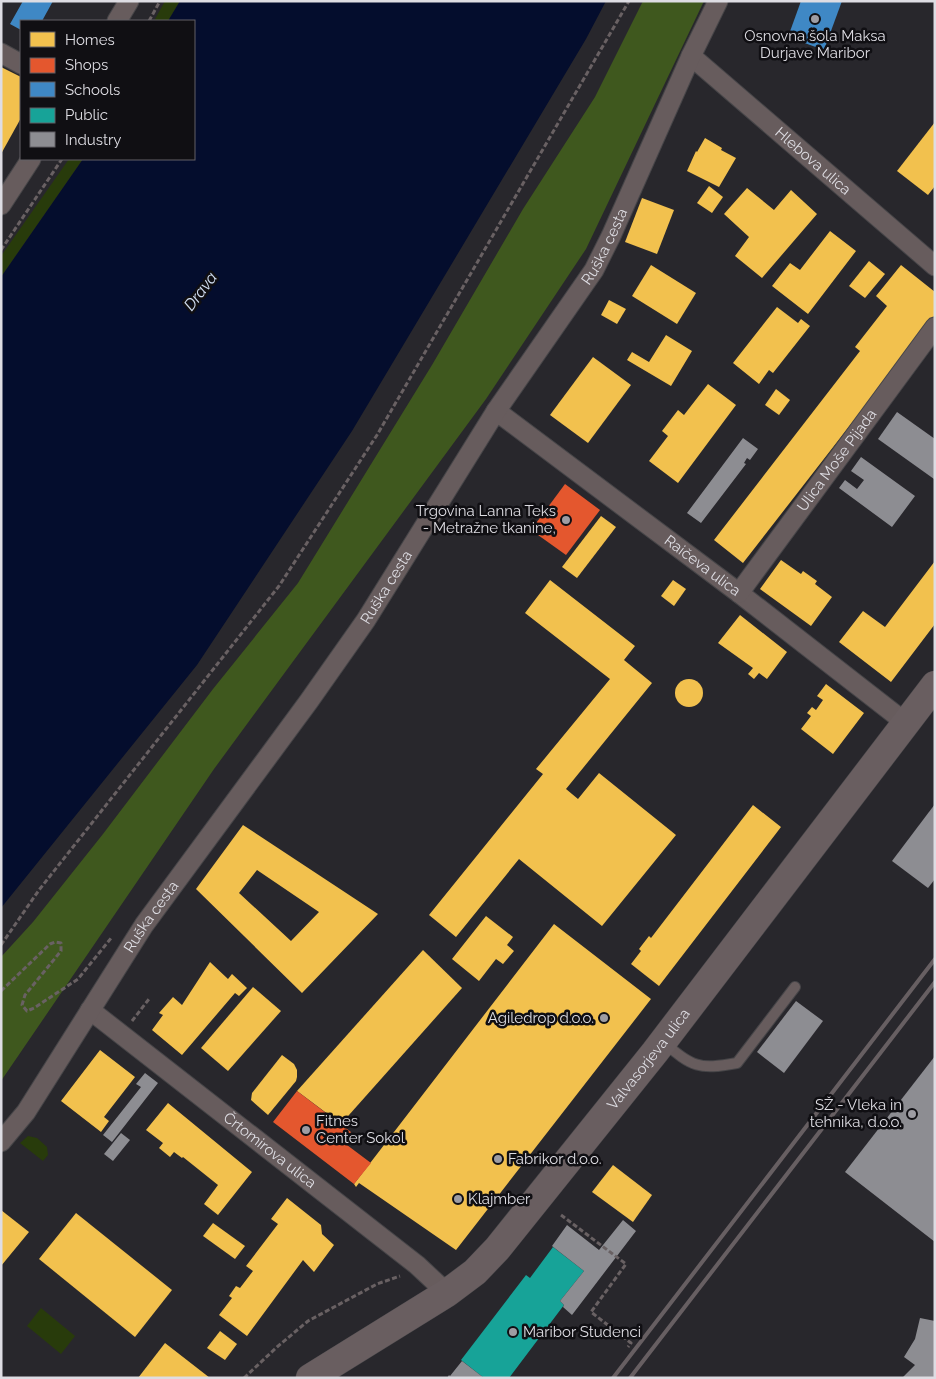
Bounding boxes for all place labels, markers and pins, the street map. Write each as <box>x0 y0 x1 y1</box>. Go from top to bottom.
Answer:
marker: Osnovna šola Maksa Durjave Maribor <box>809 13 821 25</box>
place label: Osnovna šola Maksa Durjave Maribor <box>744 27 886 62</box>
place label: Trgovina Lanna Teks - Metražne tkanine, <box>416 502 556 537</box>
marker: Trgovina Lanna Teks - Metražne tkanine, <box>560 514 572 526</box>
place label: Agiledrop d.o.o. <box>488 1009 594 1027</box>
marker: Agiledrop d.o.o. <box>598 1012 610 1024</box>
place label: SŽ - Vleka in tehnika, d.o.o. <box>810 1096 902 1131</box>
marker: SŽ - Vleka in tehnika, d.o.o. <box>906 1108 918 1120</box>
place label: Fitnes Center Sokol <box>316 1112 406 1147</box>
marker: Fitnes Center Sokol <box>300 1124 312 1136</box>
place label: Fabrikor d.o.o. <box>508 1150 602 1168</box>
marker: Fabrikor d.o.o. <box>492 1153 504 1165</box>
place label: Klajmber <box>468 1190 531 1208</box>
marker: Klajmber <box>452 1193 464 1205</box>
place label: Maribor Studenci <box>523 1323 641 1341</box>
marker: Maribor Studenci <box>507 1326 519 1338</box>

